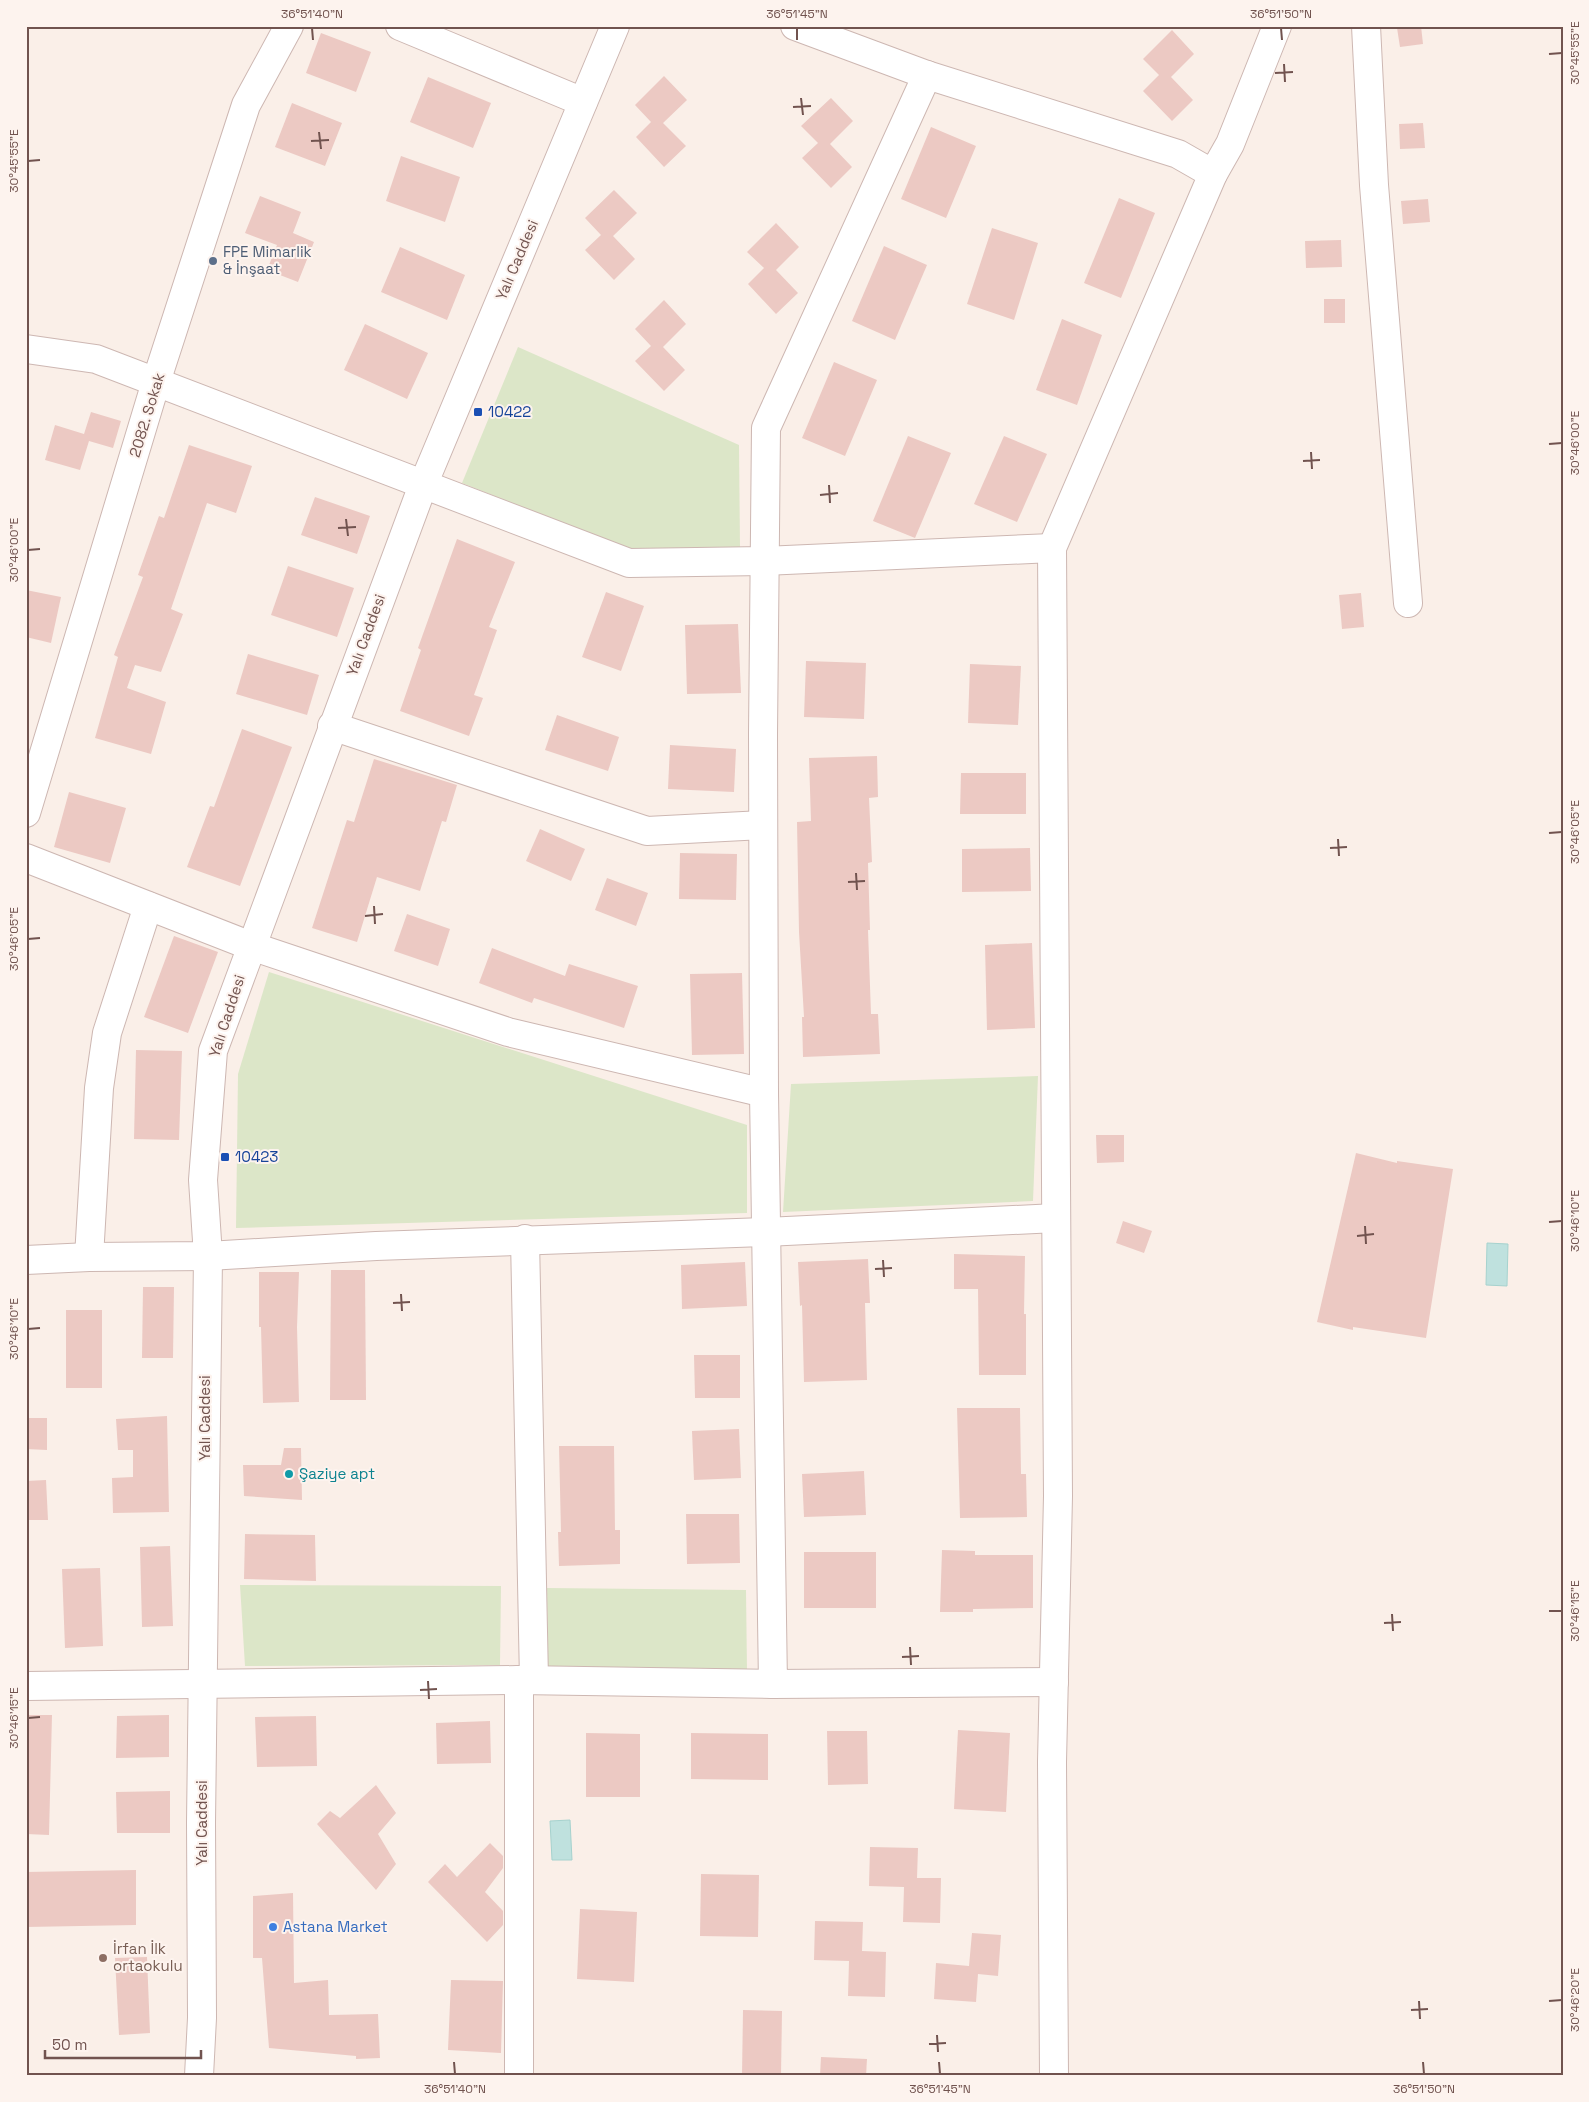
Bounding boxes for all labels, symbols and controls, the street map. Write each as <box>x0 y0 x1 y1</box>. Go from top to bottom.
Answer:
text: 36°51'40"N <box>281 6 343 22</box>
text: 36°51'45"N <box>766 6 828 22</box>
text: 36°51'50"N <box>1250 6 1312 22</box>
text: 30°45'55"E <box>1567 21 1583 85</box>
text: 30°45'55"E <box>6 129 22 193</box>
street label: Yalı Caddesi <box>491 217 542 303</box>
place label: FPE Mimarlik & İnşaat <box>223 242 312 278</box>
marker: FPE Mimarlik & İnşaat <box>207 255 219 267</box>
street label: 2082. Sokak <box>125 370 168 459</box>
place label: 10422 <box>488 402 531 421</box>
marker: 10422 <box>472 406 484 418</box>
text: 30°46'00"E <box>1567 410 1583 475</box>
text: 30°46'00"E <box>6 517 22 582</box>
street label: Yalı Caddesi <box>342 591 389 678</box>
text: 30°46'05"E <box>1567 800 1583 864</box>
text: 30°46'05"E <box>6 907 22 971</box>
street label: Yalı Caddesi <box>204 972 249 1059</box>
place label: 10423 <box>235 1147 278 1166</box>
marker: 10423 <box>219 1151 231 1163</box>
text: 30°46'10"E <box>1567 1190 1583 1252</box>
text: 30°46'10"E <box>6 1298 22 1360</box>
street label: Yalı Caddesi <box>195 1375 214 1461</box>
place label: Şaziye apt <box>299 1464 375 1483</box>
marker: Şaziye apt <box>283 1468 295 1480</box>
text: 30°46'15"E <box>1567 1580 1583 1642</box>
text: 30°46'15"E <box>6 1687 22 1749</box>
street label: Yalı Caddesi <box>192 1780 211 1866</box>
place label: Astana Market <box>283 1917 388 1936</box>
marker: Astana Market <box>267 1921 279 1933</box>
place label: İrfan İlk ortaokulu <box>113 1939 183 1975</box>
marker: İrfan İlk ortaokulu <box>97 1952 109 1964</box>
text: 30°46'20"E <box>1567 1968 1583 2032</box>
scale bar <box>45 2027 201 2059</box>
text: 50 m <box>52 2035 87 2054</box>
text: 36°51'40"N <box>424 2081 486 2097</box>
text: 36°51'45"N <box>909 2081 971 2097</box>
text: 36°51'50"N <box>1393 2081 1455 2097</box>

